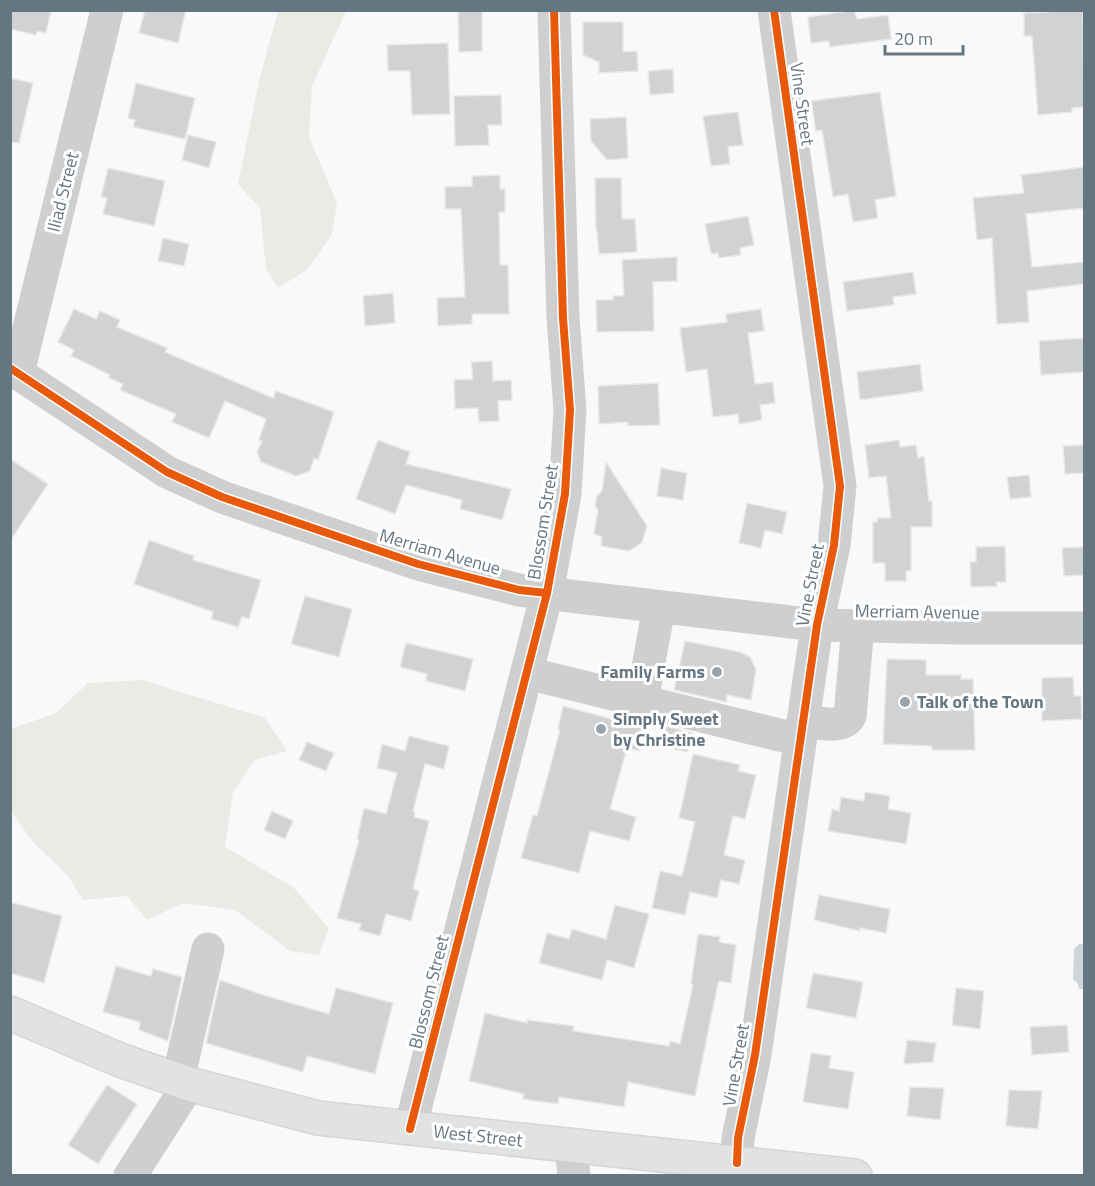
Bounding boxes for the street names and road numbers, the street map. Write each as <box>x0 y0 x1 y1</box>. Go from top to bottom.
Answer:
street label: Vine Street <box>783 61 822 148</box>
street label: Iliad Street <box>40 148 86 235</box>
street label: Blossom Street <box>520 462 565 582</box>
street label: Merriam Avenue <box>376 521 504 582</box>
street label: Vine Street <box>788 541 831 628</box>
street label: Merriam Avenue <box>854 597 980 626</box>
street label: Blossom Street <box>401 931 456 1052</box>
street label: Vine Street <box>715 1021 756 1108</box>
street label: West Street <box>432 1117 525 1154</box>

